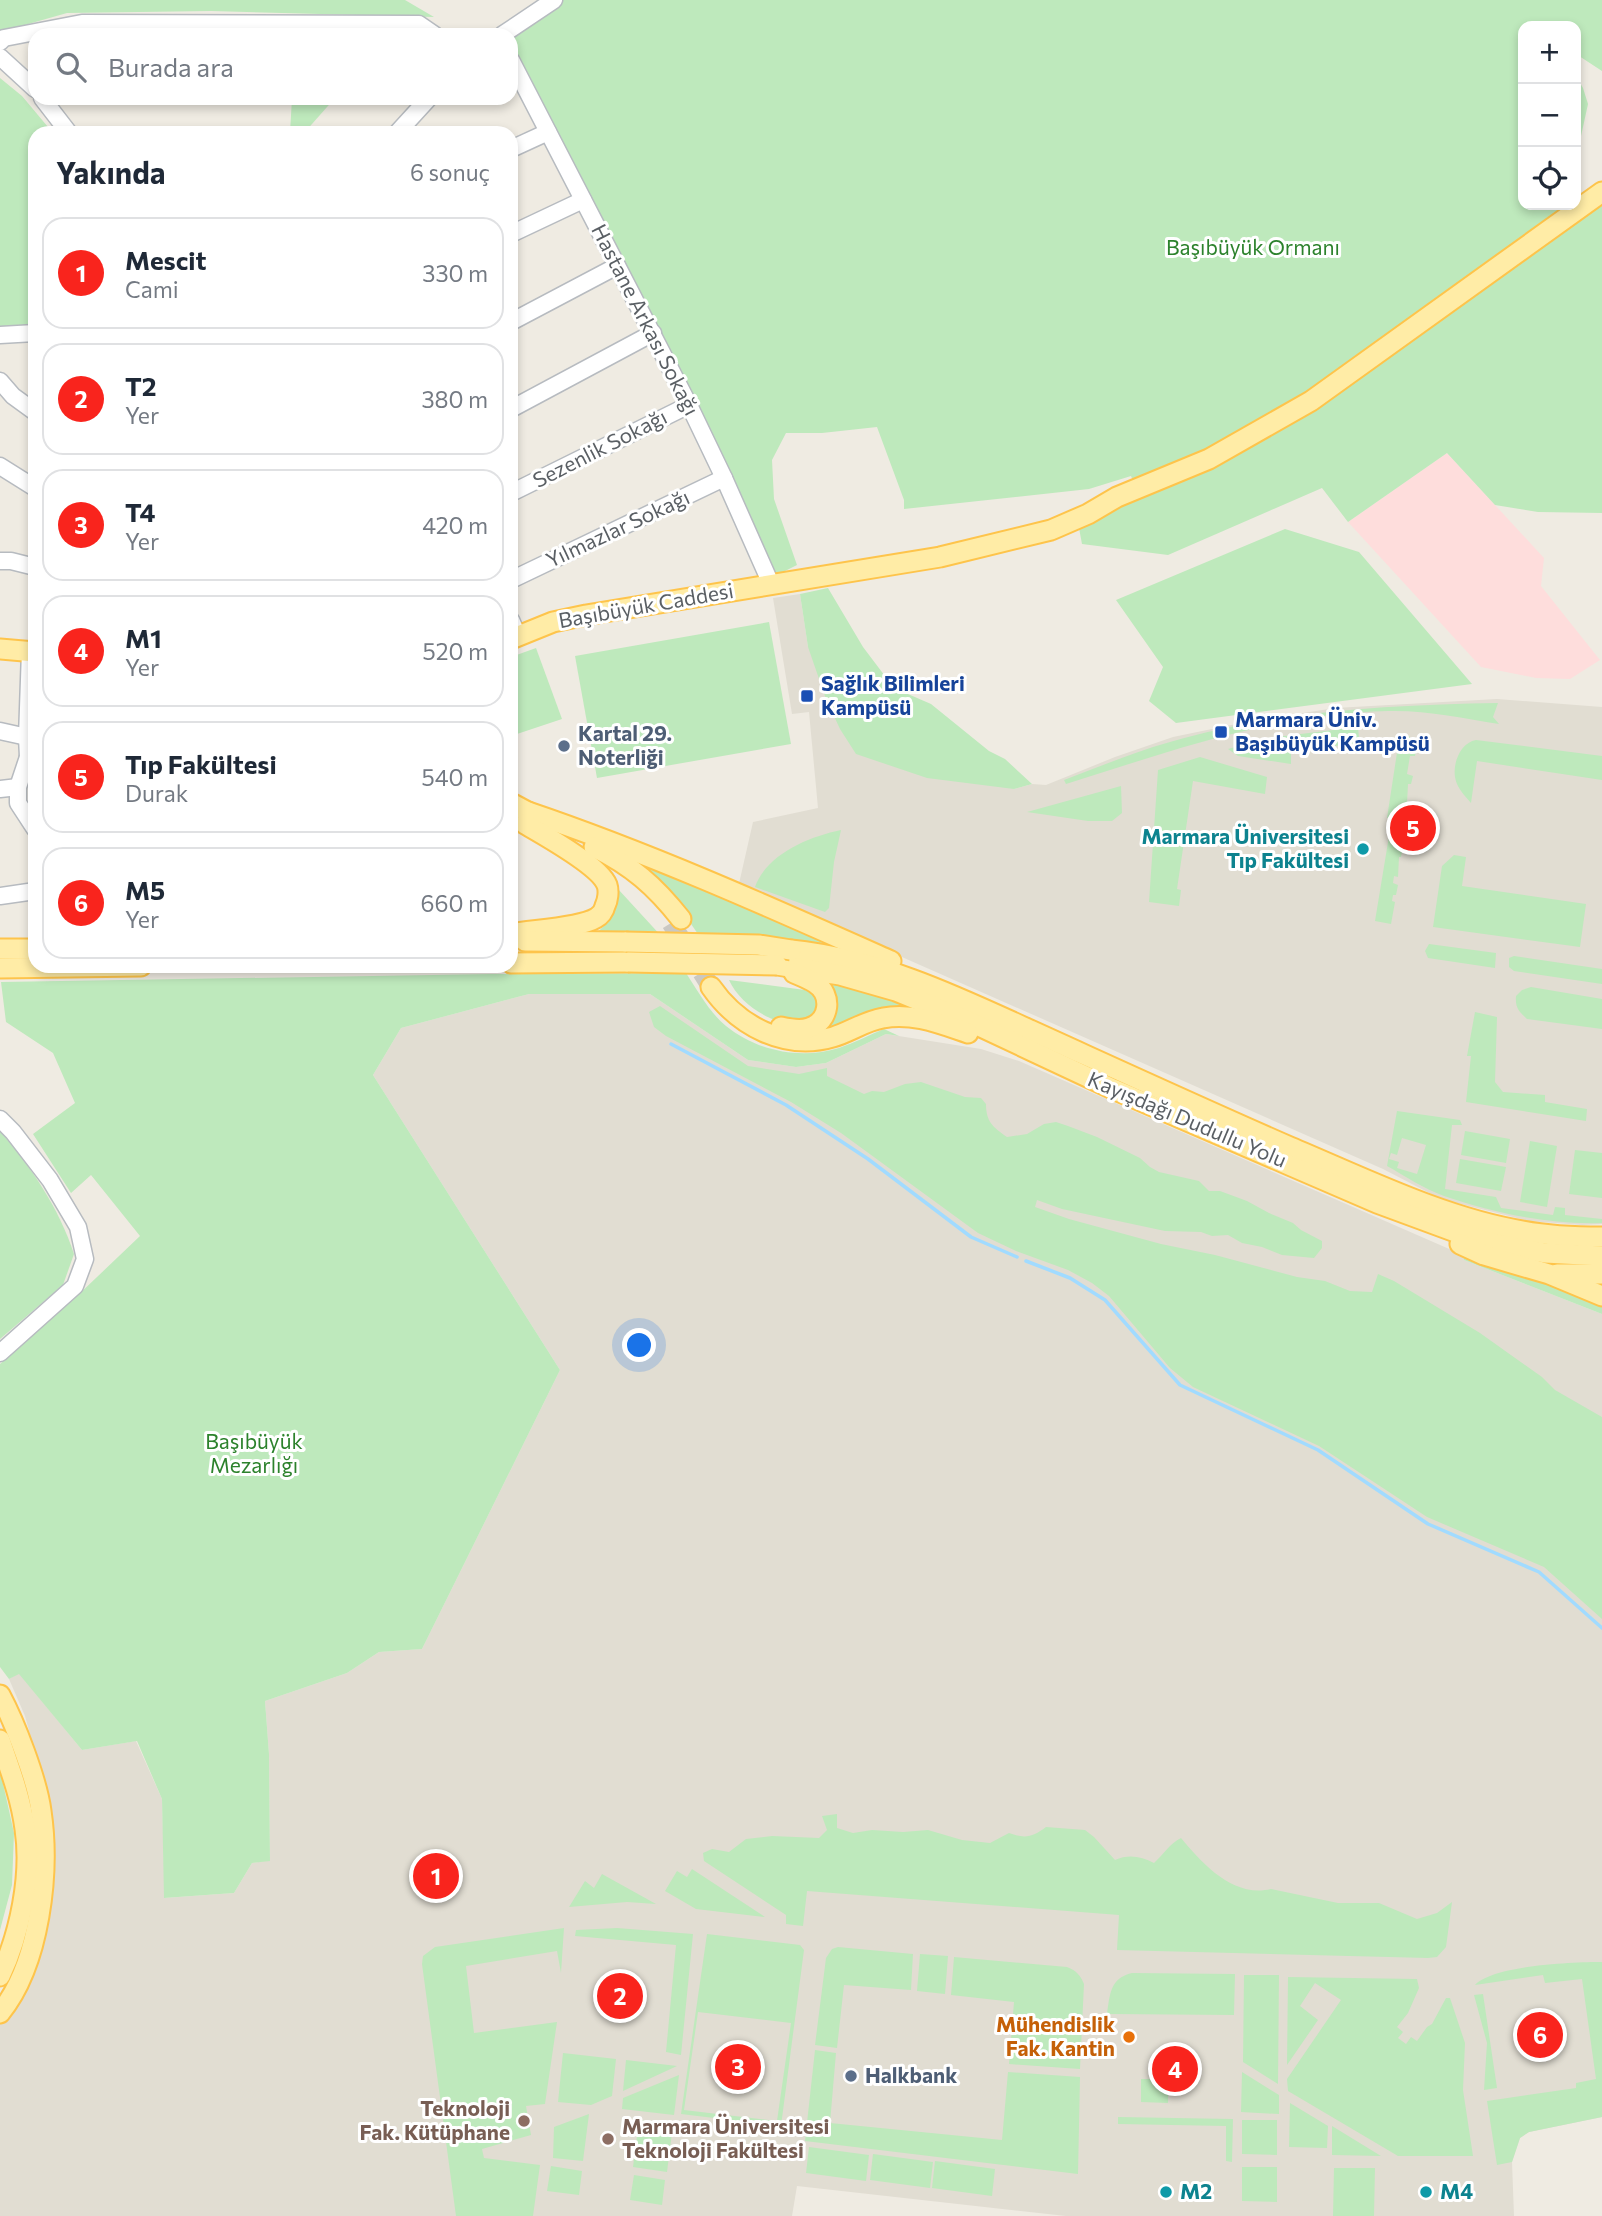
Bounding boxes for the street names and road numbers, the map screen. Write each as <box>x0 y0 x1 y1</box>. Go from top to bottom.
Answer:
street label: Hastane Arkası Sokağı <box>587 220 705 419</box>
street label: Sezenlik Sokağı <box>528 403 671 492</box>
street label: Yılmazlar Sokağı <box>542 483 693 572</box>
street label: Başıbüyük Caddesi <box>556 577 735 632</box>
street label: Kayışdağı Dudullu Yolu <box>1084 1065 1291 1172</box>

